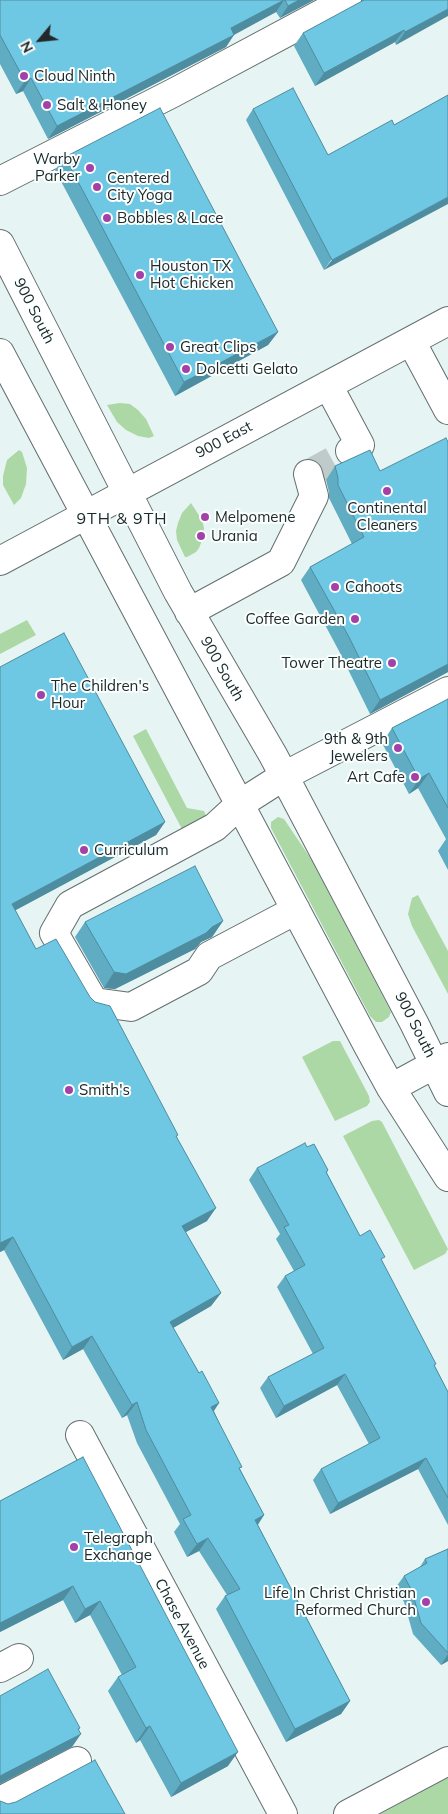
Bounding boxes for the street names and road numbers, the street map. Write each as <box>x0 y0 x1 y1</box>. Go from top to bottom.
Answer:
street label: 900 South <box>10 275 58 347</box>
street label: 900 East <box>193 418 255 462</box>
street label: 900 South <box>196 634 248 704</box>
street label: 900 South <box>391 989 439 1061</box>
street label: Chase Avenue <box>151 1576 213 1672</box>

